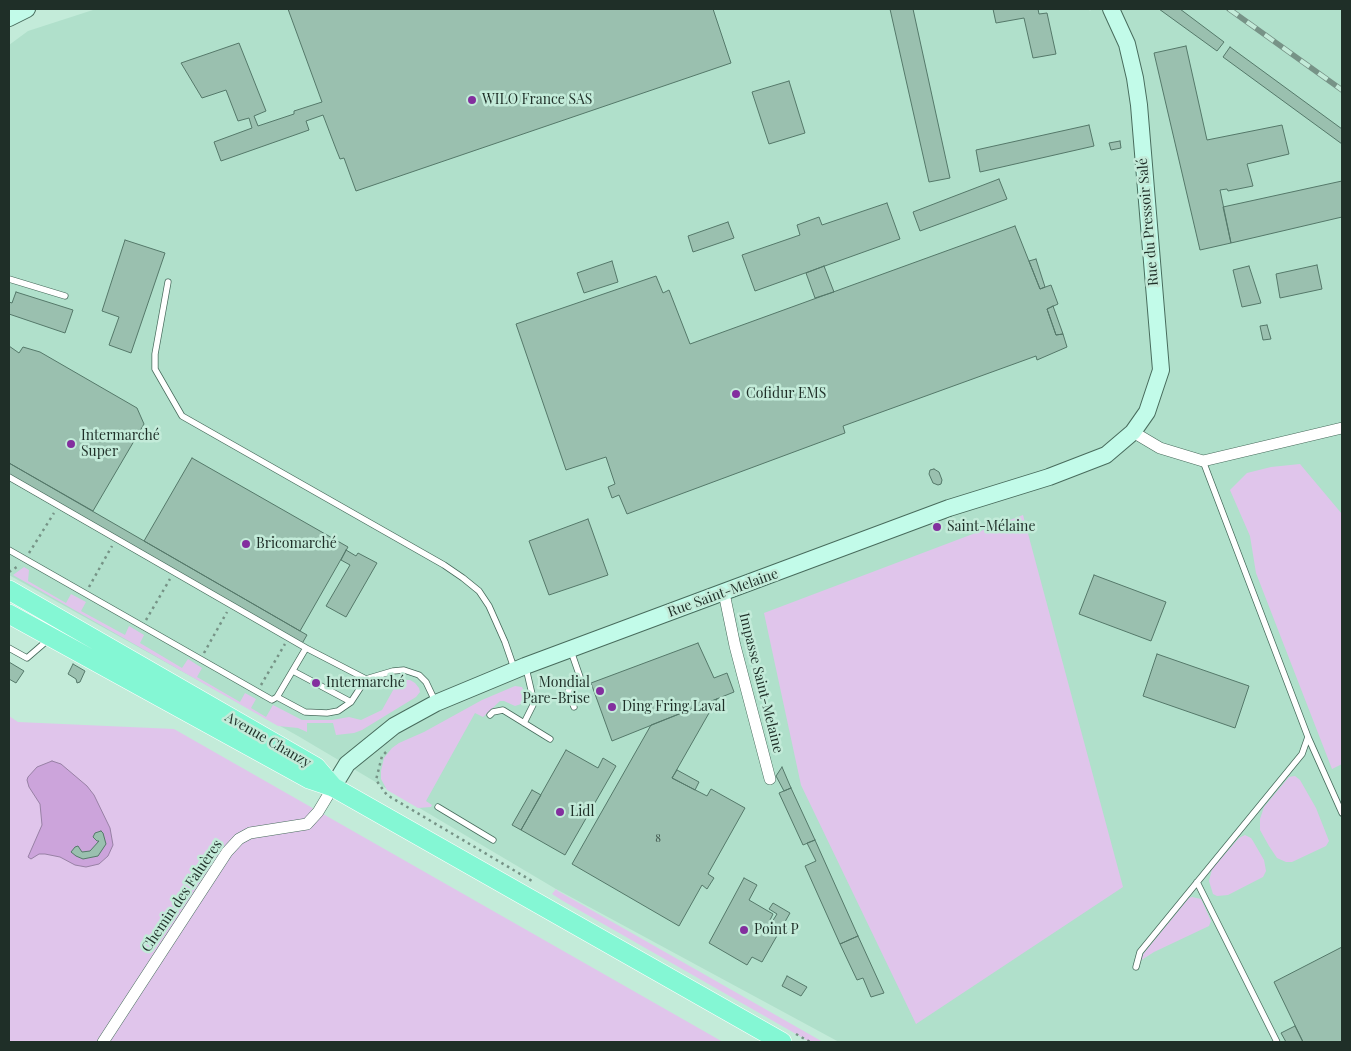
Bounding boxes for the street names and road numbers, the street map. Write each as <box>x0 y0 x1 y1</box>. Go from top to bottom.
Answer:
street label: Rue du Pressoir Salé <box>1134 157 1162 287</box>
street label: Rue Saint-Melaine <box>666 565 780 621</box>
street label: Impasse Saint-Melaine <box>735 611 787 755</box>
street label: Avenue Chanzy <box>222 709 314 771</box>
street label: Chemin des Faluères <box>138 837 226 955</box>

